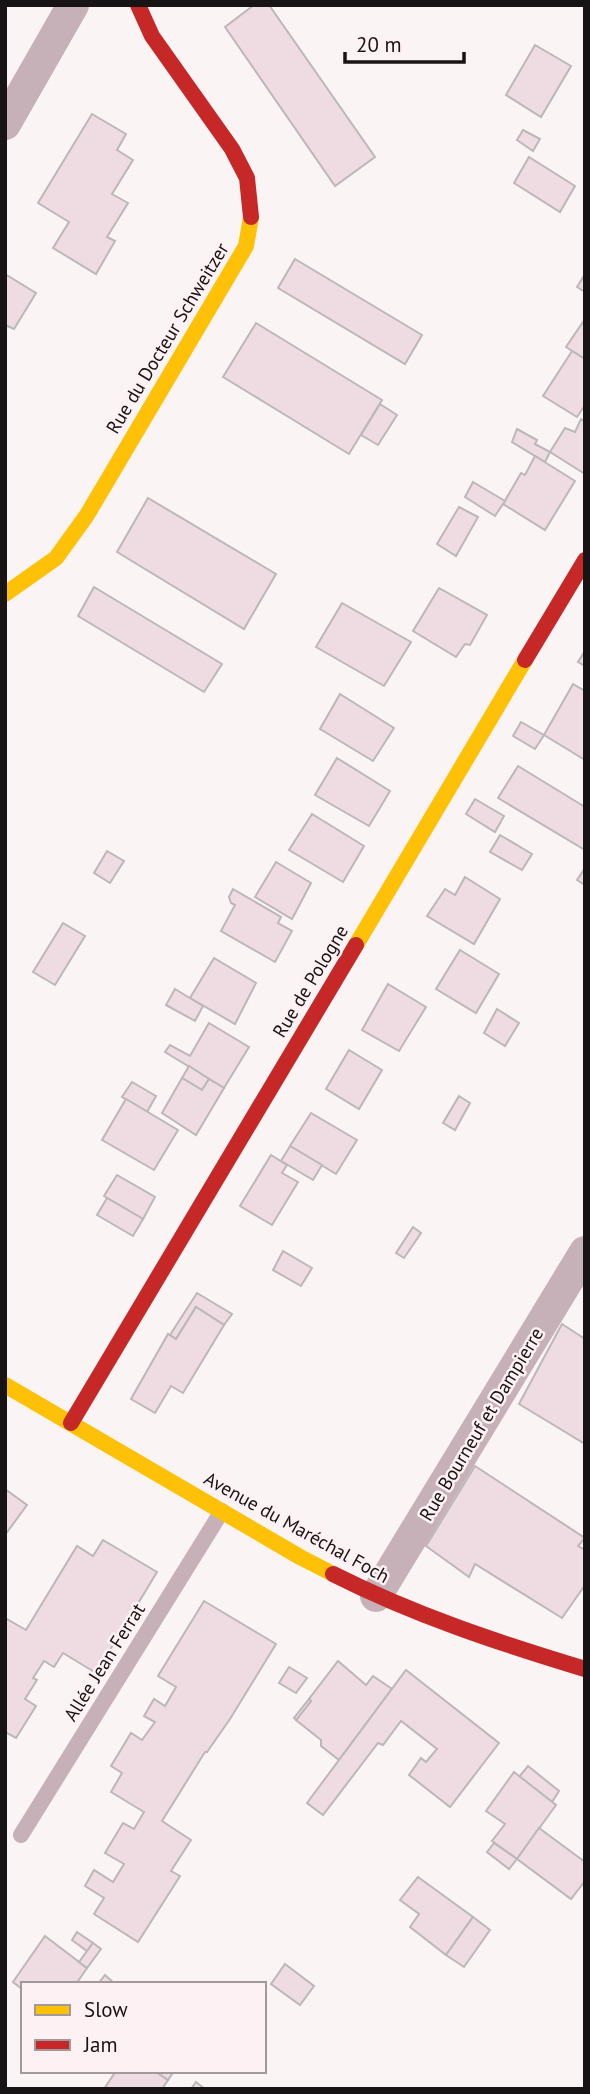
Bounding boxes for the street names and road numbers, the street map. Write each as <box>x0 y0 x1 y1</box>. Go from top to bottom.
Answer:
street label: Rue du Docteur Schweitzer <box>100 238 234 438</box>
street label: Rue de Pologne <box>267 920 353 1042</box>
street label: Rue Bourneuf et Dampierre <box>414 1323 548 1525</box>
street label: Avenue du Maréchal Foch <box>200 1466 394 1588</box>
street label: Allée Jean Ferrat <box>58 1598 150 1725</box>

